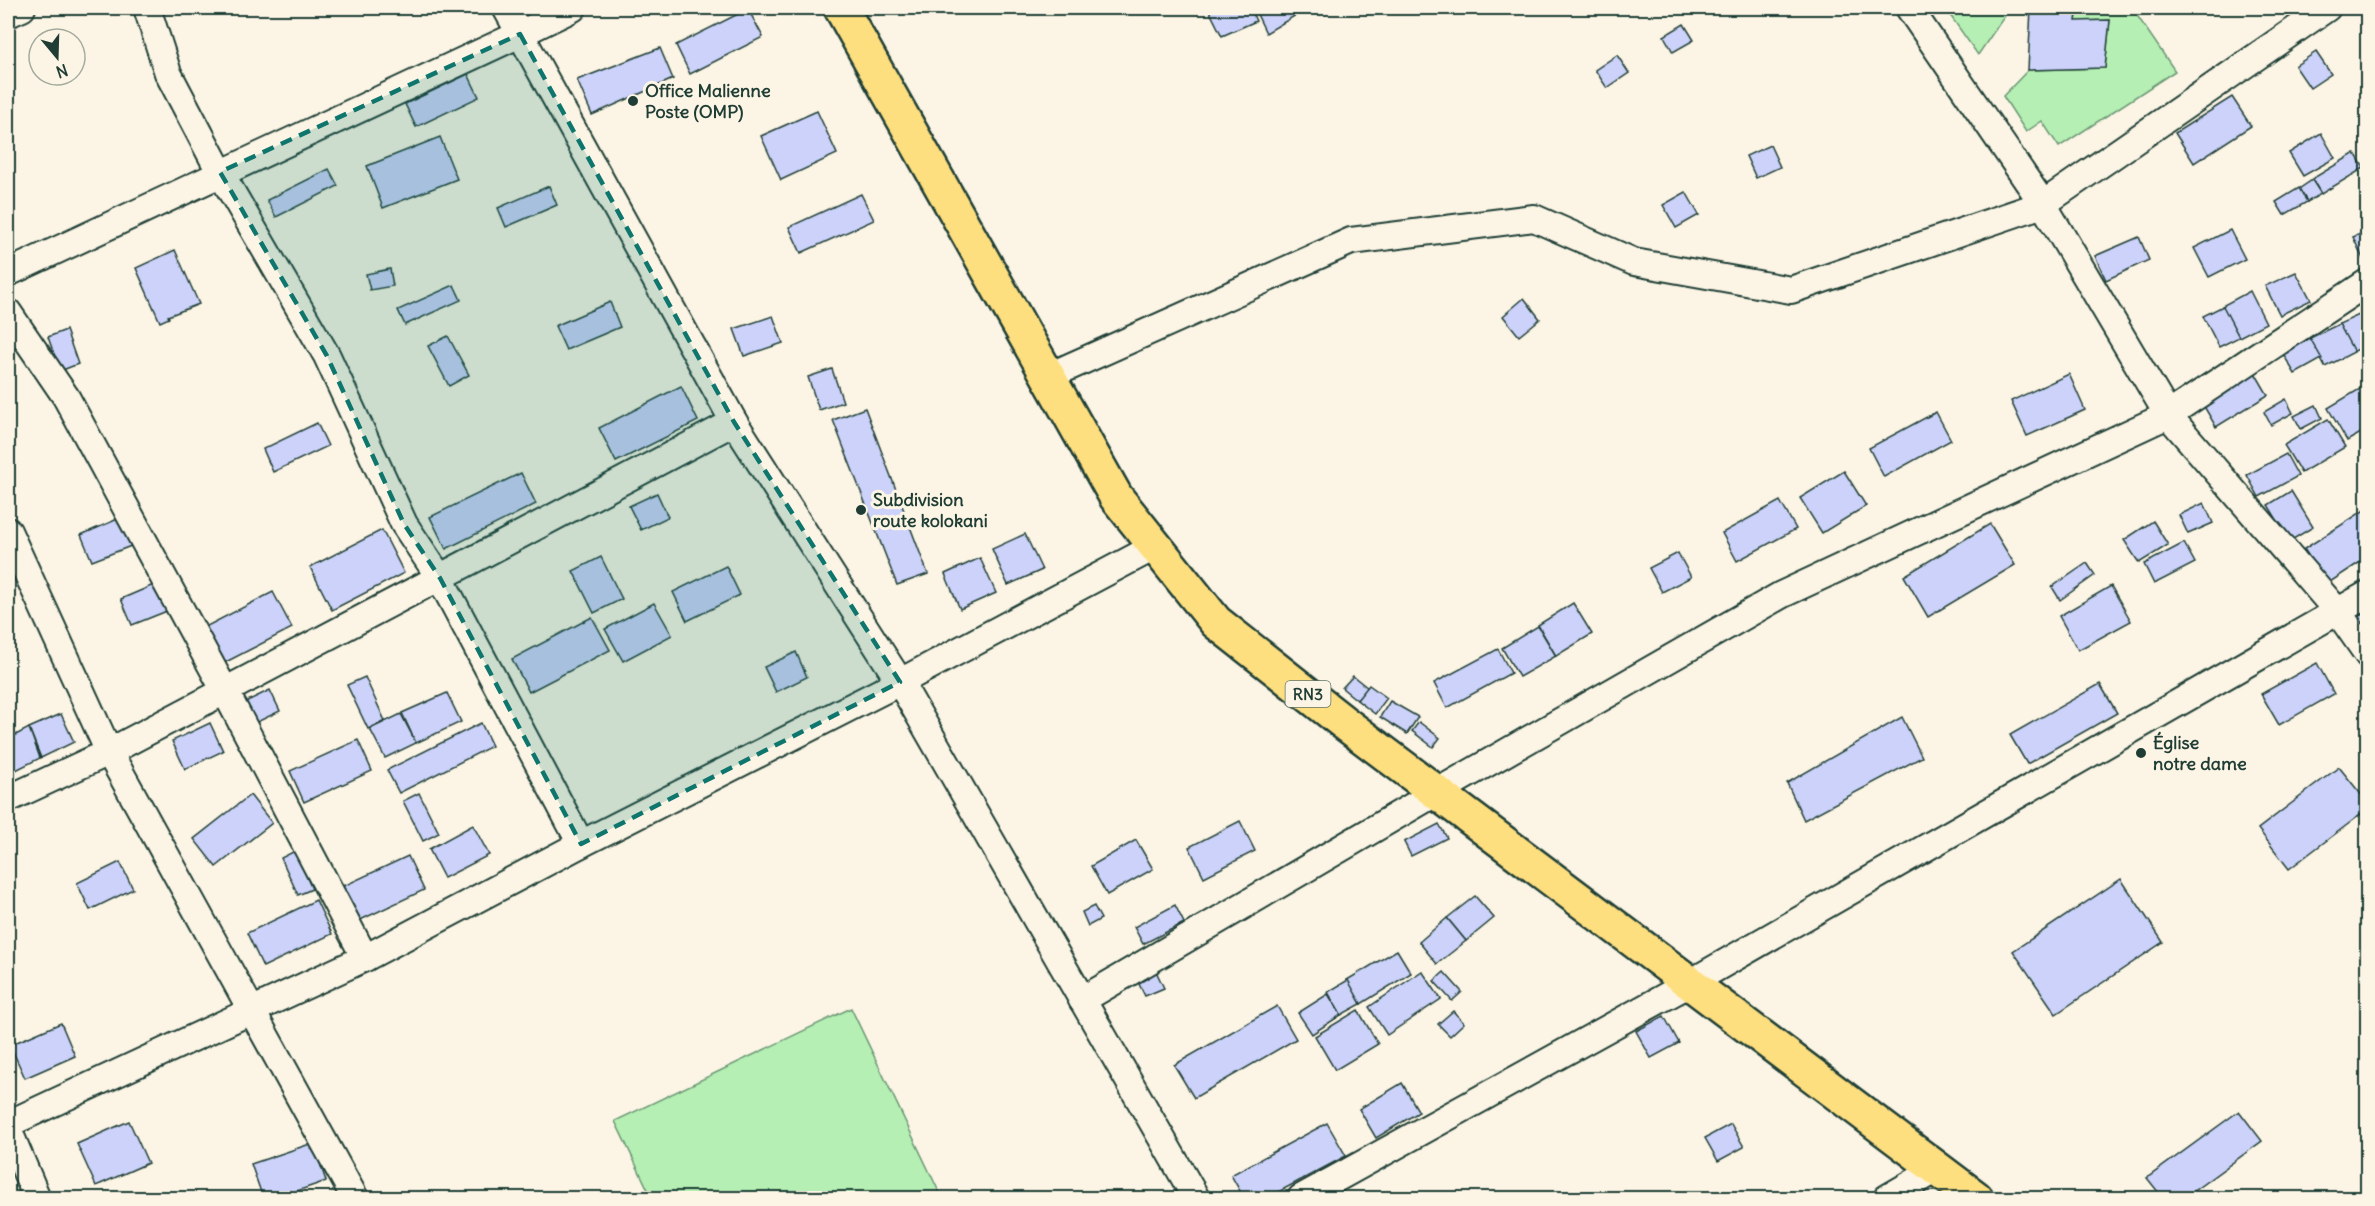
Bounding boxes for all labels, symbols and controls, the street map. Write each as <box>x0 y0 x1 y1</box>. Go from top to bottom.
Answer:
north arrow <box>27 27 87 87</box>
text: N <box>53 60 70 82</box>
place label: Office Malienne Poste (OMP) <box>645 79 771 123</box>
marker: Office Malienne Poste (OMP) <box>626 94 640 108</box>
place label: Subdivision route kolokani <box>873 488 988 532</box>
marker: Subdivision route kolokani <box>854 503 868 517</box>
road number: RN3 <box>1286 681 1330 707</box>
place label: Église notre dame <box>2153 731 2247 775</box>
marker: Église notre dame <box>2134 746 2148 760</box>

